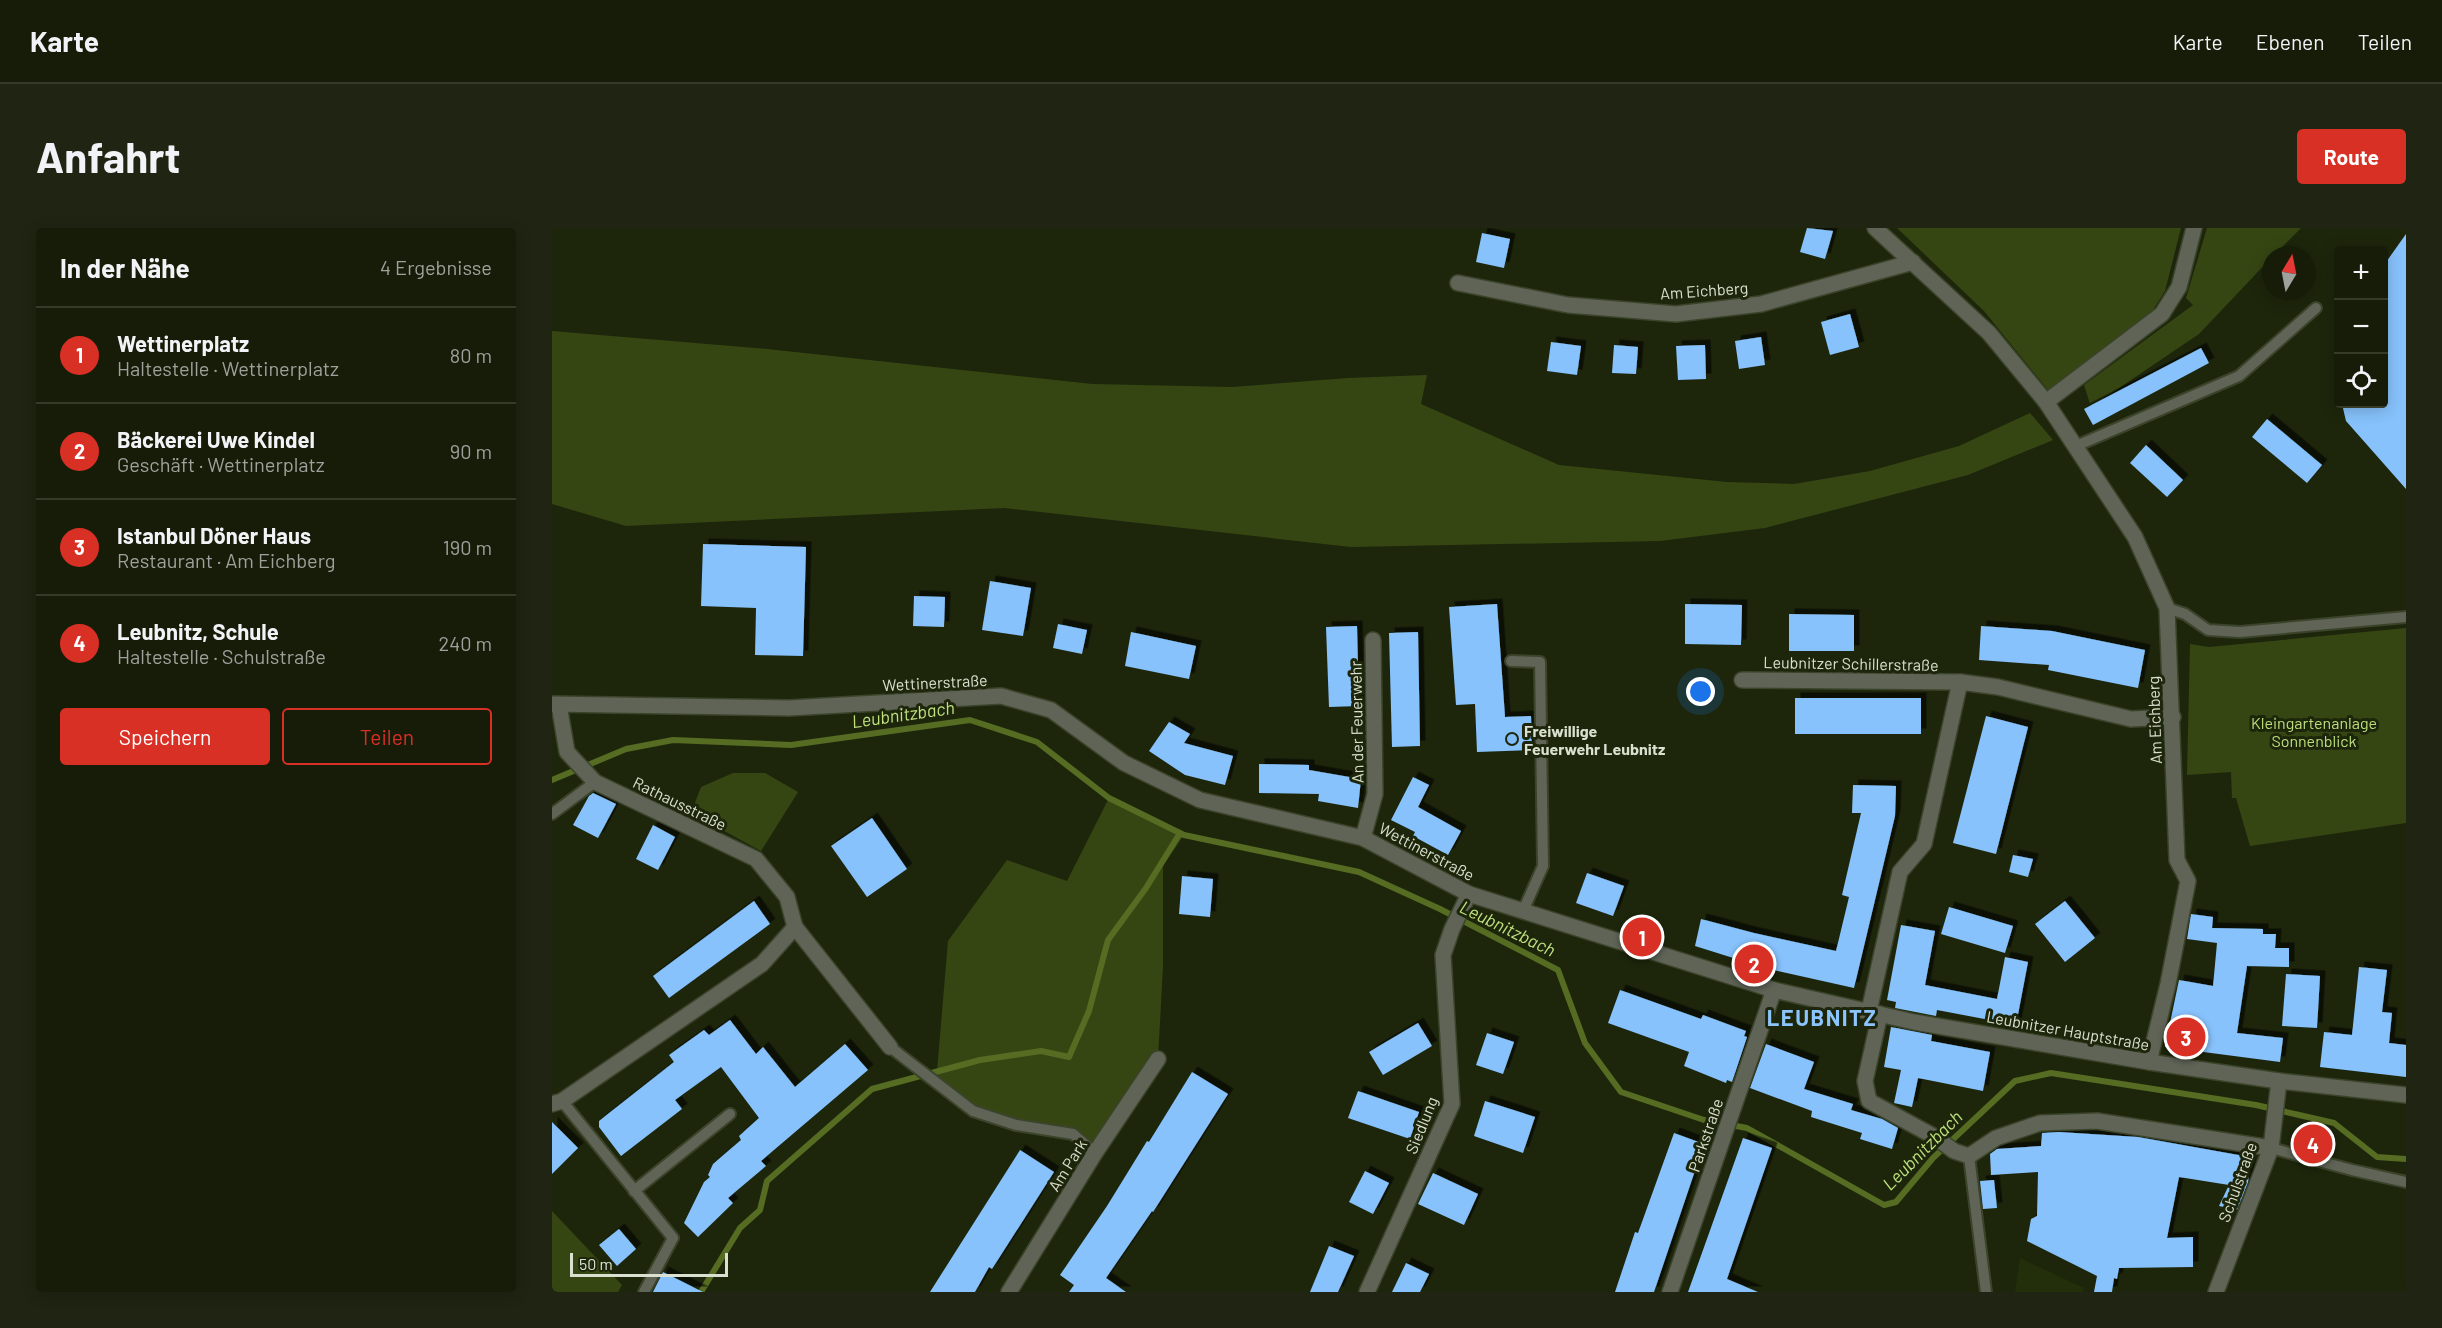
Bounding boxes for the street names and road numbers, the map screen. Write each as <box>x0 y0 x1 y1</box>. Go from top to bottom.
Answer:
street label: Am Eichberg <box>1659 277 1749 303</box>
street label: Leubnitzer Schillerstraße <box>1763 652 1939 674</box>
street label: An der Feuerwehr <box>1345 660 1367 783</box>
street label: Wettinerstraße <box>882 670 988 694</box>
street label: Am Eichberg <box>2143 676 2165 764</box>
street label: Rathausstraße <box>630 772 730 834</box>
street label: Wettinerstraße <box>1376 818 1478 884</box>
street label: Leubnitzer Hauptstraße <box>1985 1006 2151 1054</box>
street label: Siedlung <box>1401 1094 1441 1156</box>
street label: Parkstraße <box>1684 1096 1726 1174</box>
street label: Am Park <box>1044 1136 1090 1194</box>
street label: Schulstraße <box>2214 1140 2260 1224</box>

